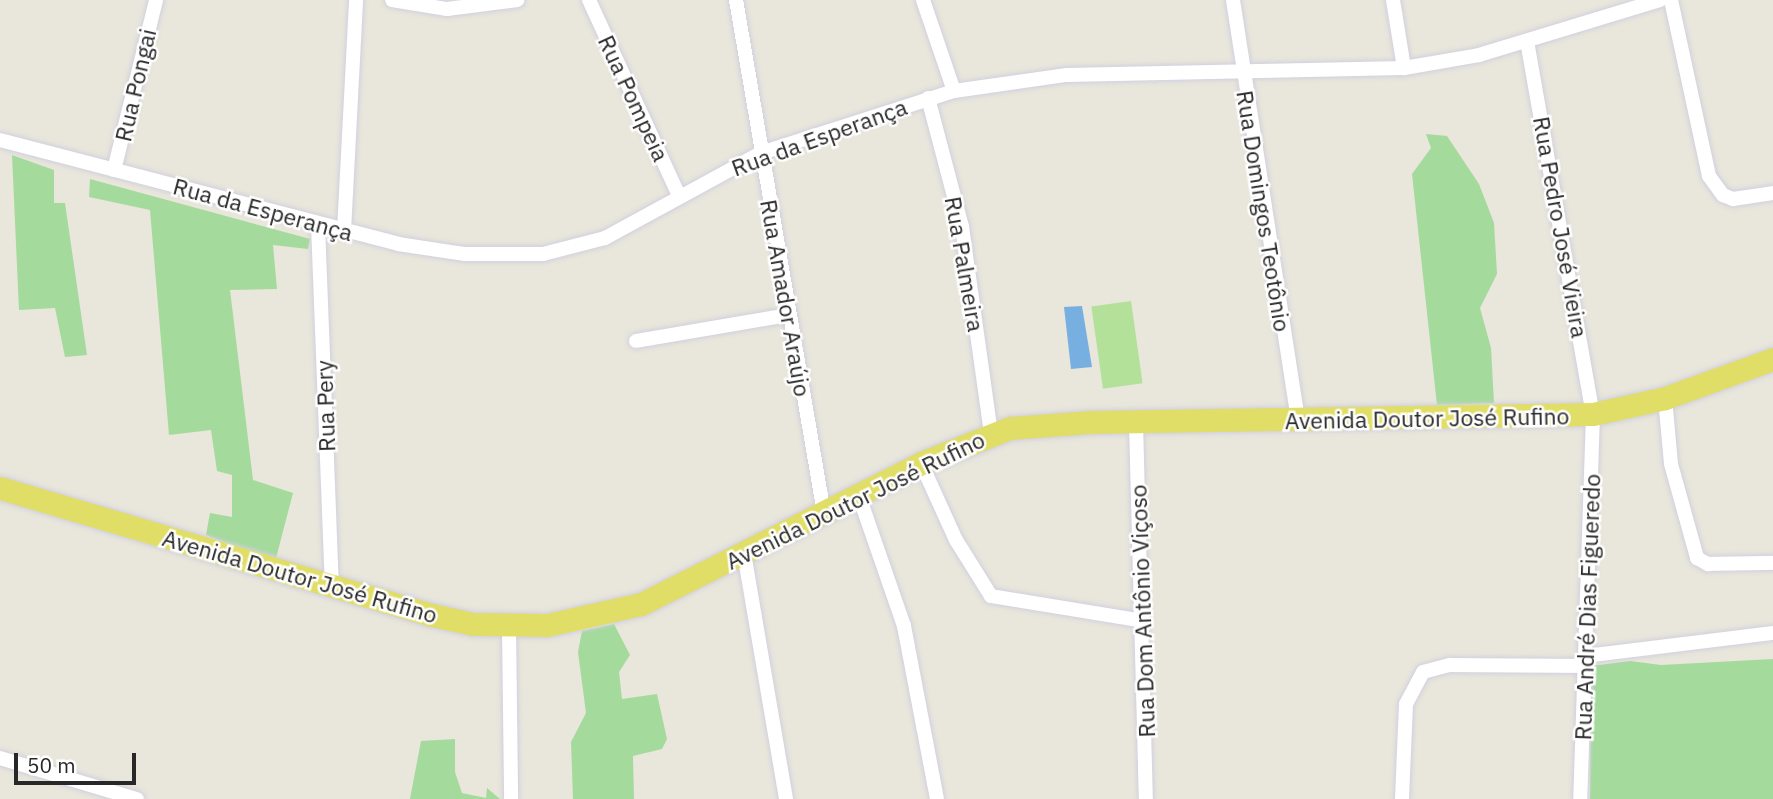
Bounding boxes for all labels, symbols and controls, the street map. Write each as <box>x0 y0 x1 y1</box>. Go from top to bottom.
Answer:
street label: Rua Pongai <box>109 26 161 144</box>
street label: Rua Pompeia <box>593 31 675 165</box>
street label: Rua Domingos Teotônio <box>1231 88 1297 334</box>
street label: Rua da Esperança <box>728 92 910 182</box>
street label: Rua Pedro José Vieira <box>1528 114 1594 340</box>
street label: Rua da Esperança <box>170 172 356 246</box>
street label: Rua Palmeira <box>940 194 990 334</box>
street label: Rua Amador Araújo <box>755 197 817 399</box>
street label: Rua Pery <box>310 360 340 452</box>
street label: Avenida Doutor José Rufino <box>1284 402 1570 434</box>
street label: Avenida Doutor José Rufino <box>721 425 989 575</box>
street label: Rua André Dias Figueredo <box>1569 473 1605 741</box>
street label: Rua Dom Antônio Viçoso <box>1124 484 1160 738</box>
street label: Avenida Doutor José Rufino <box>159 524 441 628</box>
scale bar <box>18 740 140 784</box>
text: 50 m <box>27 751 76 779</box>

